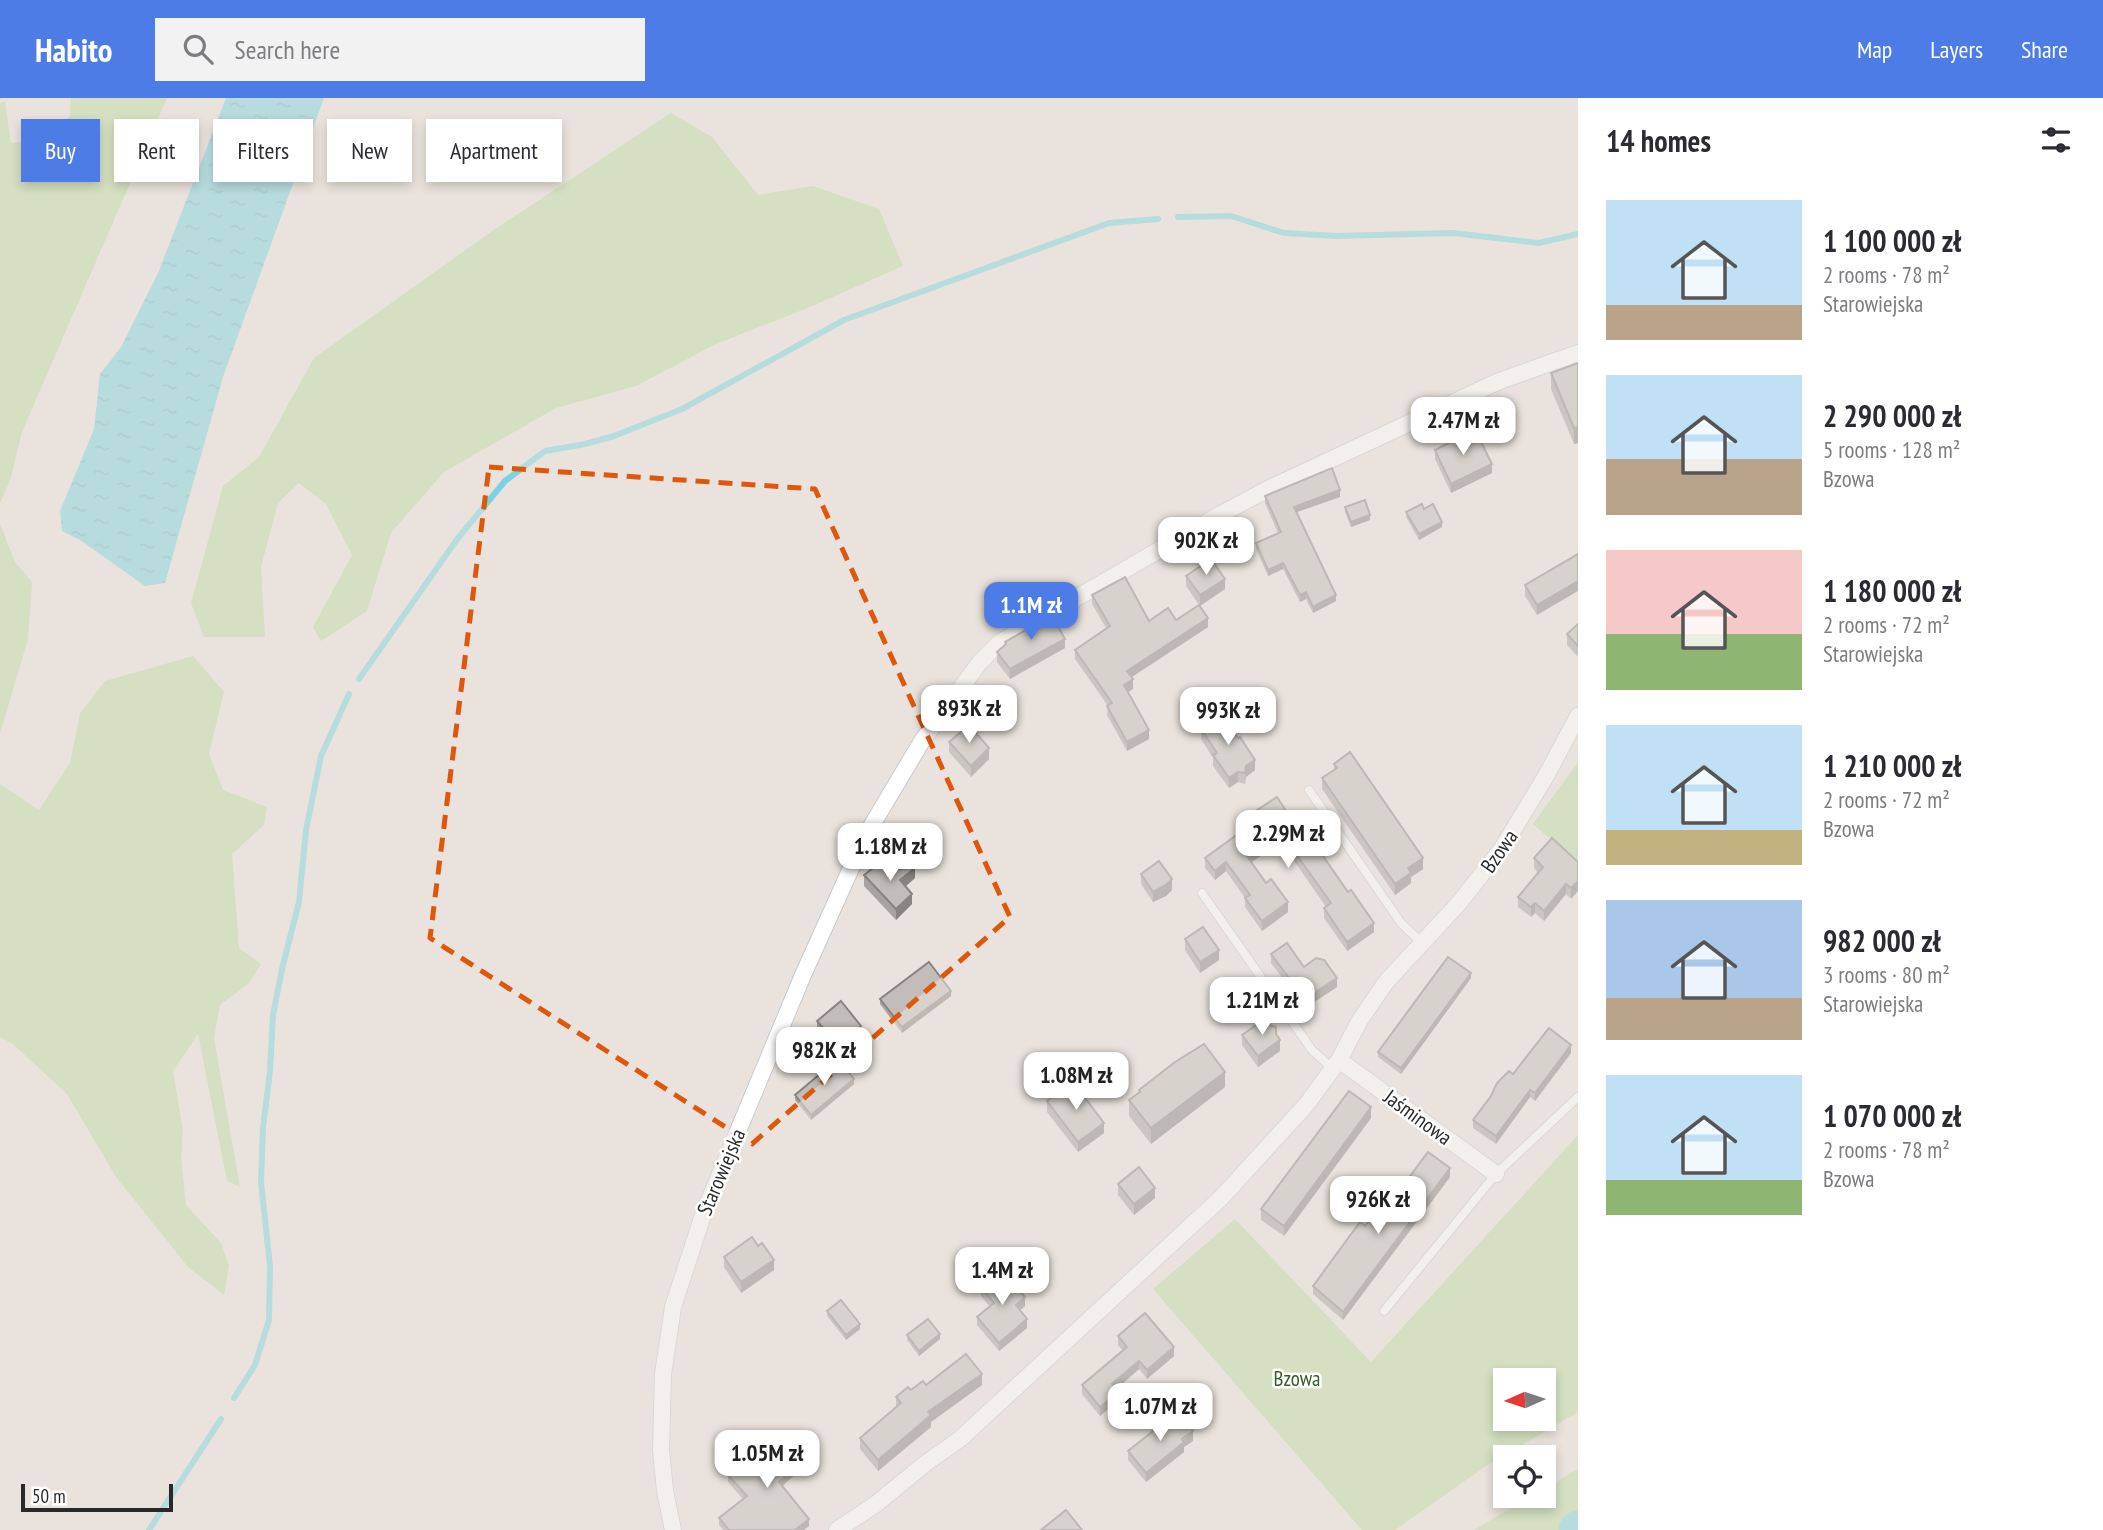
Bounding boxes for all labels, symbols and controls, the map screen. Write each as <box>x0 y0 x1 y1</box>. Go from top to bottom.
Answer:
search box <box>155 18 645 81</box>
text: Habito <box>35 28 113 71</box>
icon: search <box>179 30 217 68</box>
text: Search here <box>235 33 340 66</box>
text: Map <box>1857 34 1892 65</box>
text: Layers <box>1930 34 1983 65</box>
text: Share <box>2021 34 2068 65</box>
chip: Buy <box>21 119 100 182</box>
chip: Rent <box>114 119 199 182</box>
chip: Filters <box>213 119 313 182</box>
chip: New <box>327 119 412 182</box>
chip: Apartment <box>426 119 562 182</box>
text: 14 homes <box>1606 121 1711 160</box>
icon: filters <box>2037 121 2075 159</box>
text: 1 100 000 zł <box>1823 221 1961 260</box>
icon: home <box>1662 228 1746 312</box>
text: 2 rooms · 78 m² <box>1823 260 1950 289</box>
text: Starowiejska <box>1823 289 1923 318</box>
text: 2 290 000 zł <box>1823 396 1961 435</box>
pin: 2.47M zł <box>1391 398 1535 457</box>
icon: home <box>1662 403 1746 487</box>
text: 2.47M zł <box>1427 405 1499 434</box>
text: 5 rooms · 128 m² <box>1823 435 1960 464</box>
text: Bzowa <box>1823 464 1874 493</box>
pin: 902K zł <box>1141 518 1271 577</box>
text: 902K zł <box>1174 525 1238 554</box>
text: 1 180 000 zł <box>1823 571 1961 610</box>
icon: home <box>1662 578 1746 662</box>
pin: 1.1M zł <box>966 582 1096 642</box>
text: 1.1M zł <box>1000 590 1062 619</box>
text: 2 rooms · 72 m² <box>1823 610 1950 639</box>
text: Starowiejska <box>1823 639 1923 668</box>
pin: 893K zł <box>904 686 1034 745</box>
pin: 993K zł <box>1163 688 1293 747</box>
text: 893K zł <box>937 693 1001 722</box>
text: 993K zł <box>1196 695 1260 724</box>
text: 1 210 000 zł <box>1823 746 1961 785</box>
icon: home <box>1662 753 1746 837</box>
text: 2 rooms · 72 m² <box>1823 785 1950 814</box>
pin: 2.29M zł <box>1216 810 1360 870</box>
text: Bzowa <box>1823 814 1874 843</box>
text: 2.29M zł <box>1252 818 1324 847</box>
pin: 1.18M zł <box>818 824 962 883</box>
street label: Bzowa <box>1474 824 1524 878</box>
text: 1.18M zł <box>854 831 926 860</box>
text: 982 000 zł <box>1823 921 1941 960</box>
icon: home <box>1662 928 1746 1012</box>
text: 3 rooms · 80 m² <box>1823 960 1950 989</box>
pin: 1.21M zł <box>1190 978 1334 1037</box>
text: 1.21M zł <box>1226 985 1298 1014</box>
text: Starowiejska <box>1823 989 1923 1018</box>
pin: 982K zł <box>759 1028 889 1087</box>
text: 982K zł <box>792 1035 856 1064</box>
pin: 1.08M zł <box>1004 1052 1148 1112</box>
text: 1.08M zł <box>1040 1060 1112 1089</box>
street label: Jaśminowa <box>1378 1083 1457 1151</box>
text: 1 070 000 zł <box>1823 1096 1961 1135</box>
icon: home <box>1662 1103 1746 1187</box>
street label: Starowiejska <box>691 1125 751 1219</box>
text: 2 rooms · 78 m² <box>1823 1135 1950 1164</box>
text: Bzowa <box>1823 1164 1874 1193</box>
pin: 926K zł <box>1313 1176 1443 1236</box>
text: 926K zł <box>1346 1184 1410 1213</box>
pin: 1.4M zł <box>937 1248 1067 1307</box>
text: 1.4M zł <box>971 1255 1033 1284</box>
park label: Bzowa <box>1274 1365 1320 1392</box>
north arrow <box>1493 1368 1556 1432</box>
map controls <box>1493 1368 1556 1508</box>
pin: 1.07M zł <box>1088 1384 1232 1443</box>
text: 1.07M zł <box>1124 1391 1196 1420</box>
pin: 1.05M zł <box>695 1430 839 1490</box>
text: 1.05M zł <box>731 1438 803 1467</box>
button: locate <box>1493 1445 1556 1508</box>
scale bar <box>21 1481 173 1513</box>
text: 50 m <box>32 1484 66 1508</box>

